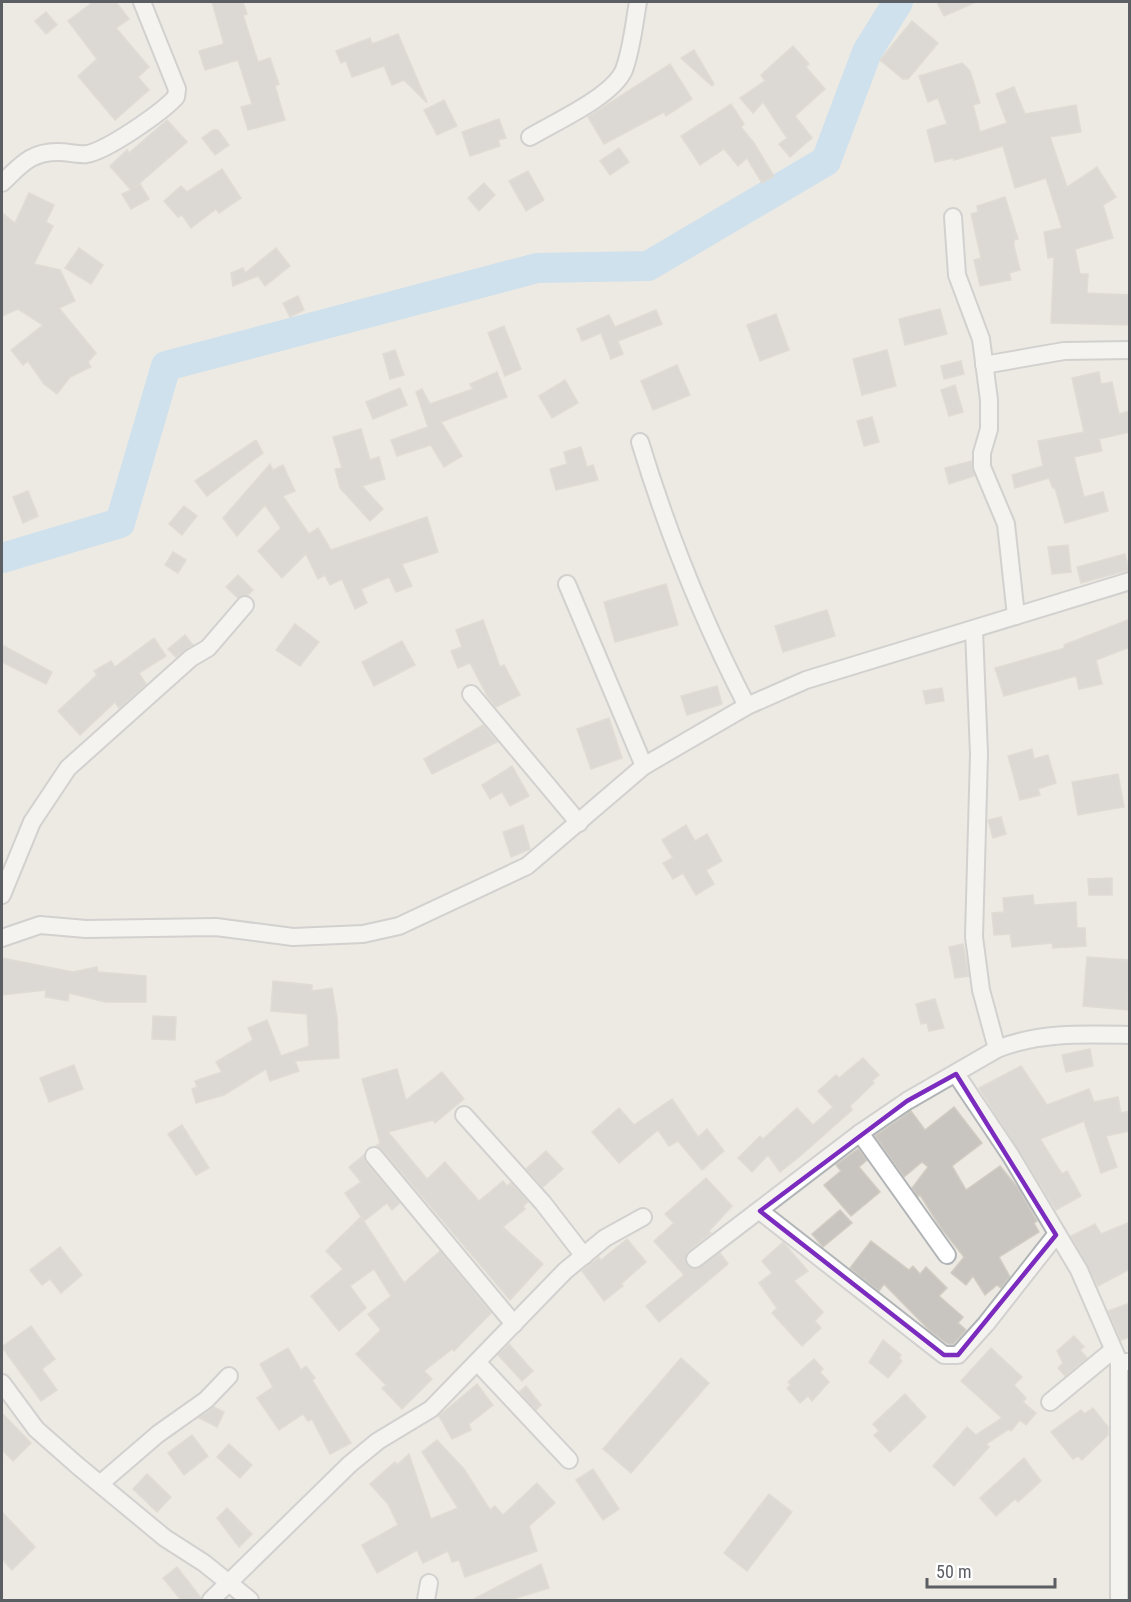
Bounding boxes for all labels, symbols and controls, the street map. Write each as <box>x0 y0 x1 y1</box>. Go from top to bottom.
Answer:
scale bar <box>927 1551 1054 1589</box>
text: 50 m <box>936 1561 971 1582</box>

